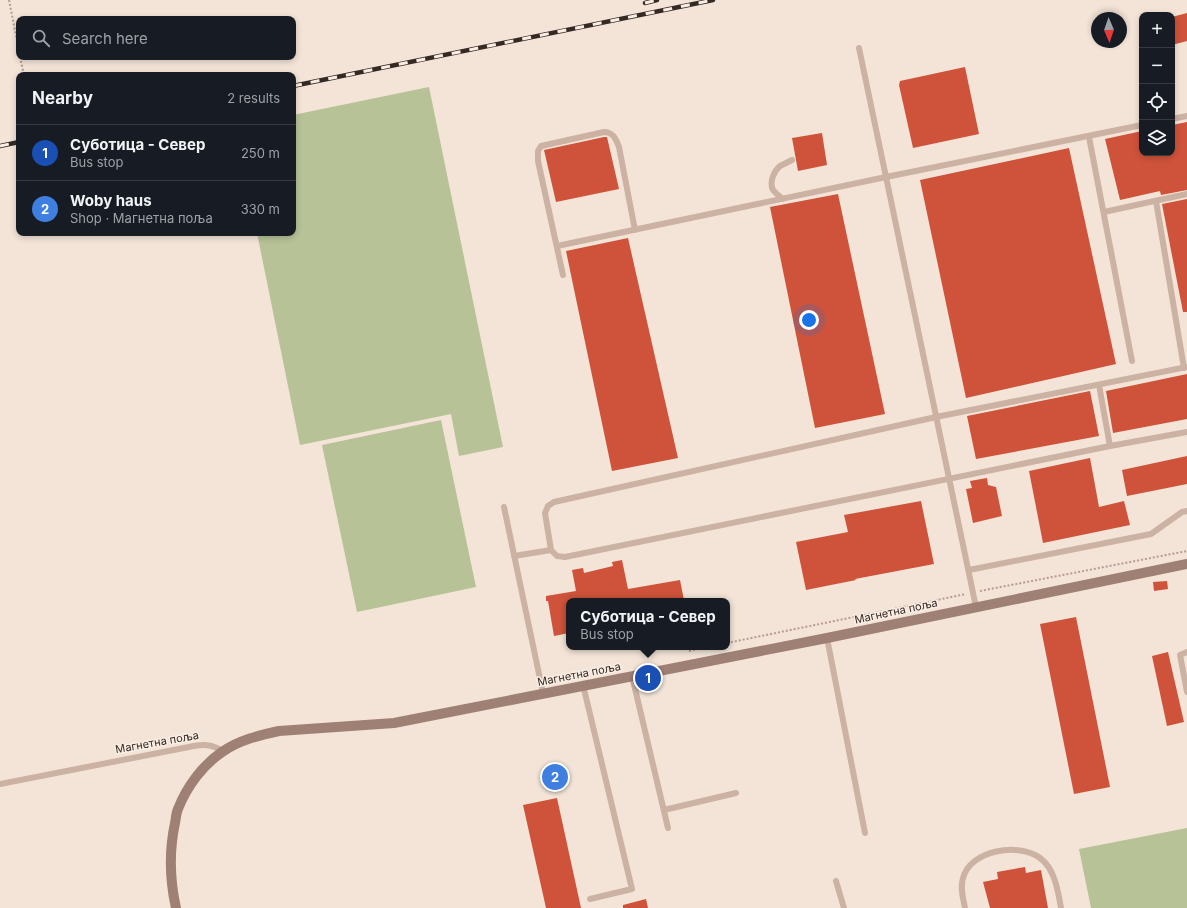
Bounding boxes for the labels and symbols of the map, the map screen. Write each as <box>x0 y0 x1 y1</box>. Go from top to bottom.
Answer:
north arrow <box>1091 12 1127 48</box>
your location <box>799 310 819 330</box>
street label: Магнетна поља <box>853 595 939 627</box>
street label: Магнетна поља <box>536 659 622 689</box>
pin: 1 <box>635 663 661 693</box>
street label: Магнетна поља <box>114 728 200 756</box>
pin: 2 <box>542 762 568 792</box>

